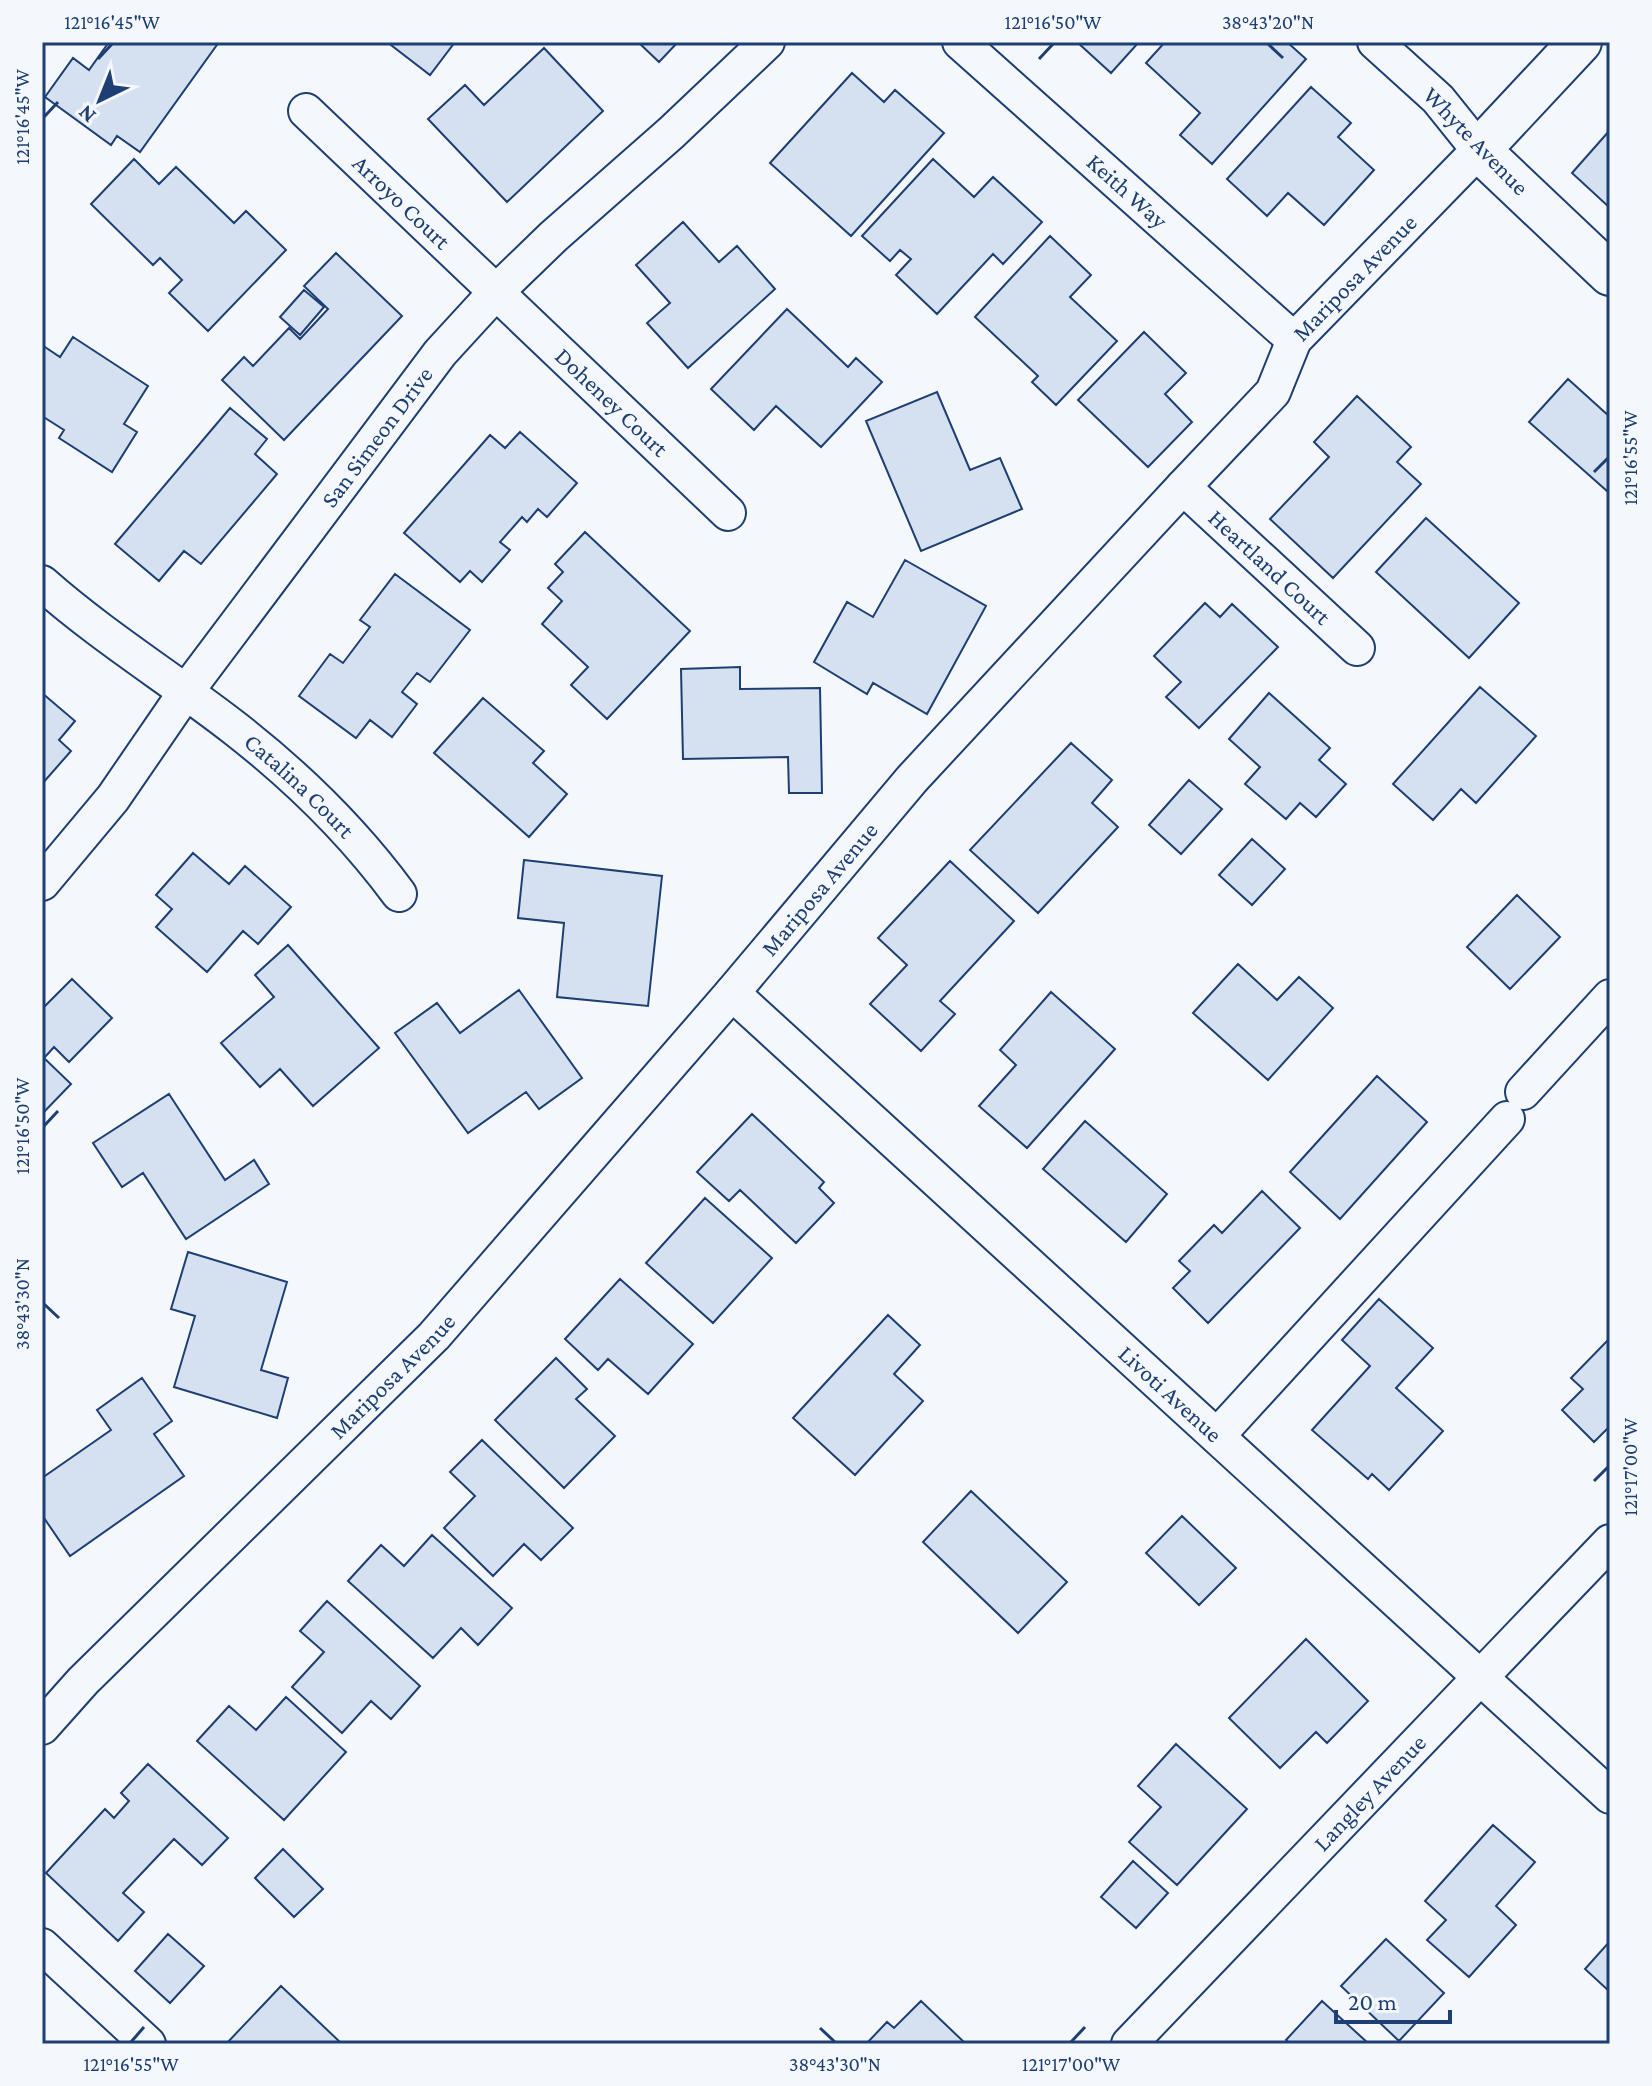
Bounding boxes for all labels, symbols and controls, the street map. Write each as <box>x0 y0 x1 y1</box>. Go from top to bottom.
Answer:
text: 121°16'45"W <box>64 11 160 33</box>
text: 121°16'50"W <box>1005 11 1102 33</box>
text: 38°43'20"N <box>1222 11 1314 33</box>
north arrow <box>60 60 140 140</box>
text: 121°16'45"W <box>11 69 33 165</box>
street label: Whyte Avenue <box>1418 81 1535 200</box>
text: N <box>73 100 101 129</box>
street label: Keith Way <box>1082 148 1174 234</box>
street label: Arroyo Court <box>348 149 457 255</box>
street label: Mariposa Avenue <box>1287 208 1422 346</box>
street label: Doheney Court <box>550 342 675 462</box>
street label: San Simeon Drive <box>315 361 438 512</box>
text: 121°16'55"W <box>1619 410 1641 506</box>
street label: Heartland Court <box>1203 504 1337 631</box>
street label: Catalina Court <box>239 728 361 844</box>
street label: Mariposa Avenue <box>755 816 883 961</box>
text: 121°16'50"W <box>11 1077 33 1174</box>
text: 38°43'30"N <box>11 1258 33 1350</box>
street label: Mariposa Avenue <box>324 1308 460 1444</box>
street label: Livoti Avenue <box>1113 1340 1228 1448</box>
text: 121°17'00"W <box>1619 1417 1641 1516</box>
street label: Langley Avenue <box>1308 1729 1431 1856</box>
scale bar <box>1336 1974 1450 2024</box>
text: 20 m <box>1348 1988 1397 2015</box>
text: 121°16'55"W <box>83 2053 179 2075</box>
text: 38°43'30"N <box>789 2053 881 2075</box>
text: 121°17'00"W <box>1022 2053 1121 2075</box>

